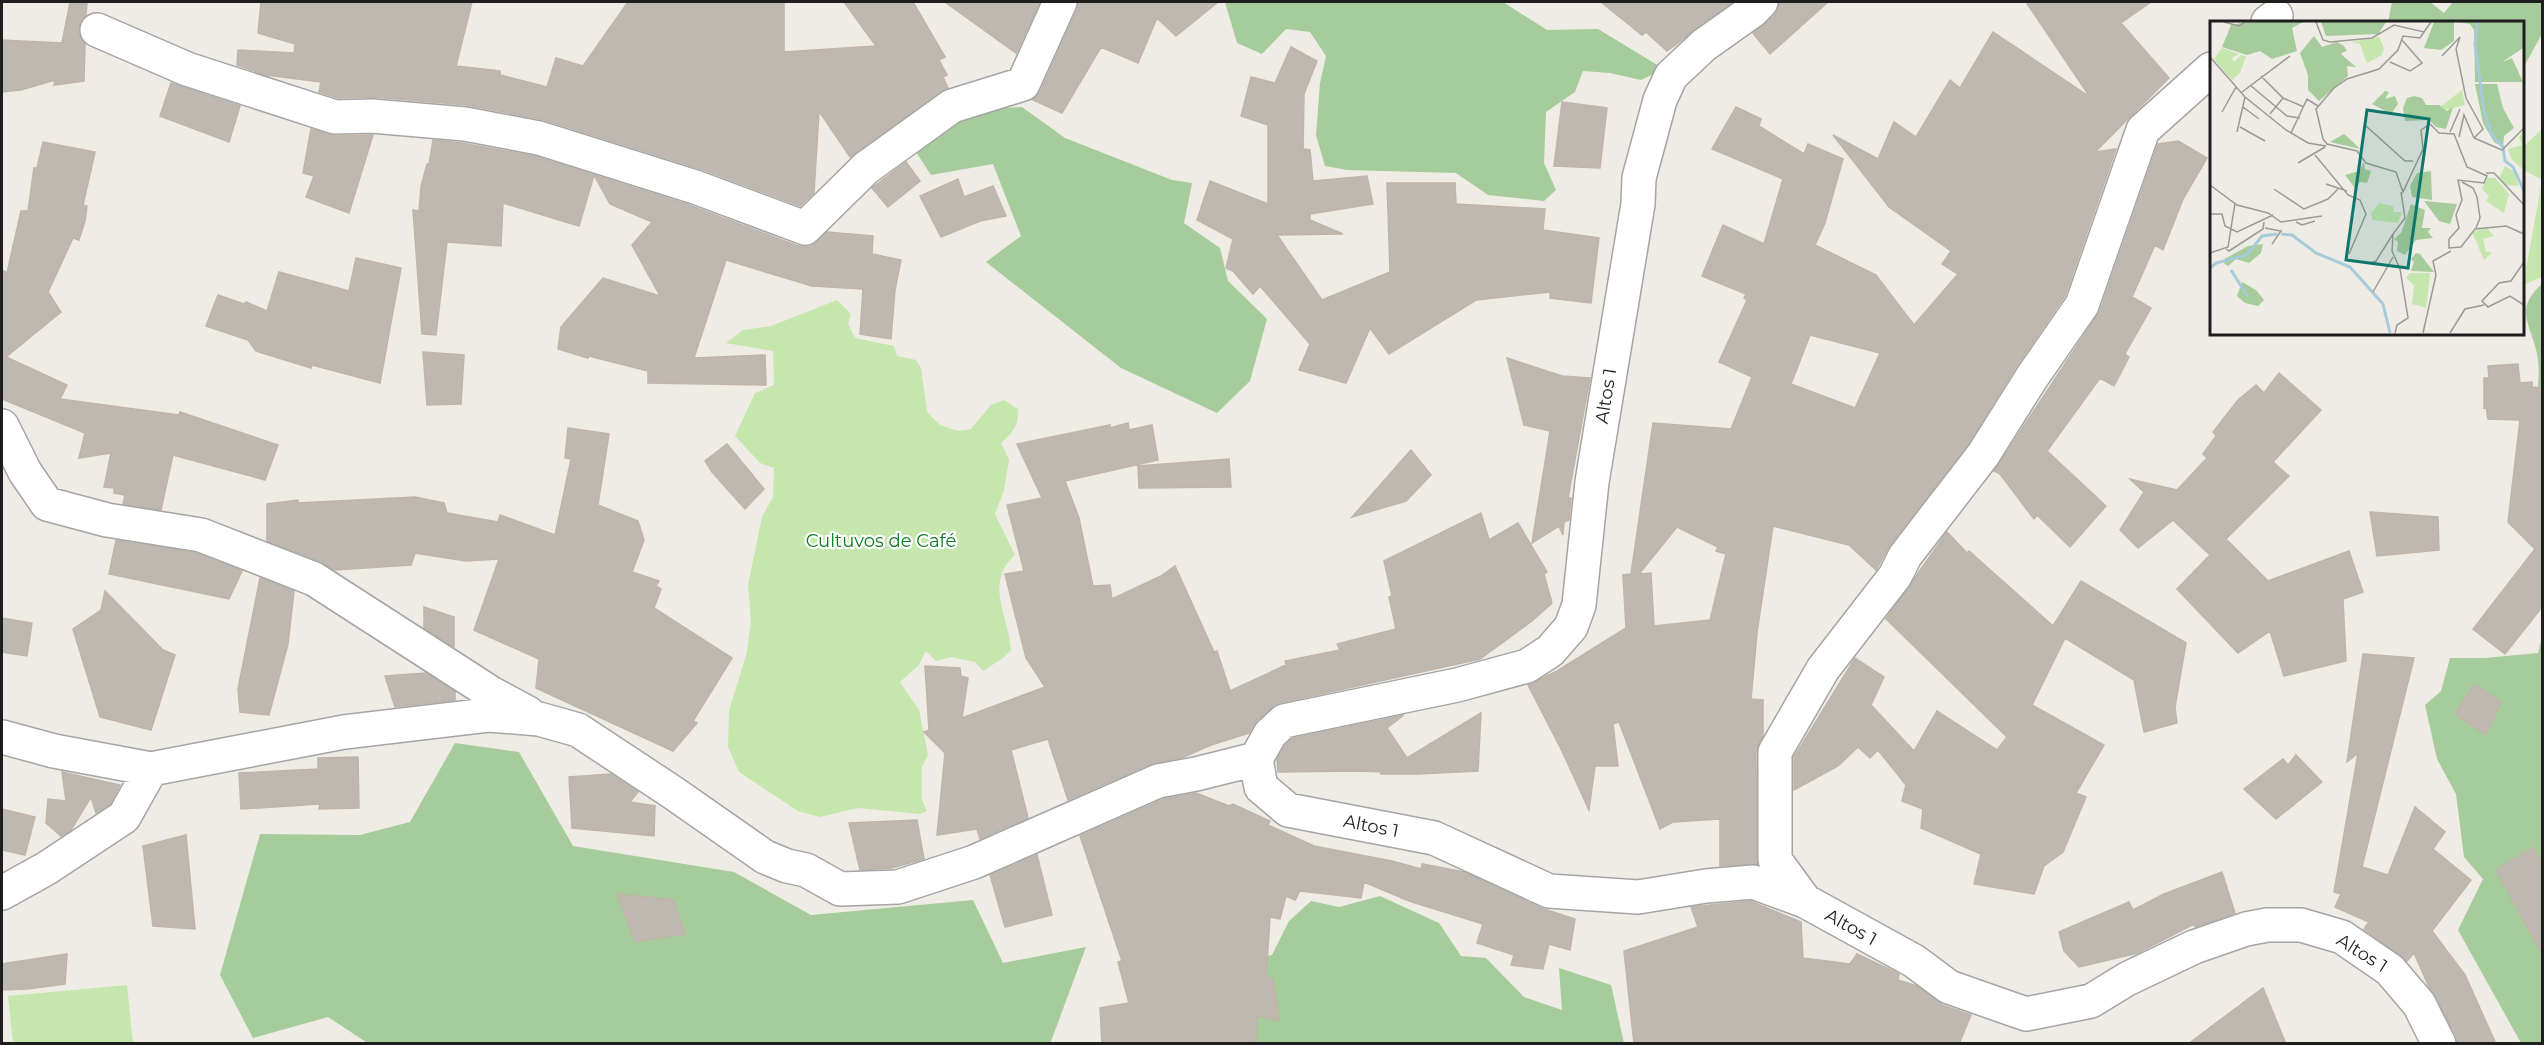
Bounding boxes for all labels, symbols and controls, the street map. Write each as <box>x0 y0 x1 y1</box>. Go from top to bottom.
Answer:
inset map <box>2210 21 2523 334</box>
street label: Altos 1 <box>1591 367 1621 425</box>
park label: Cultuvos de Café <box>806 530 957 552</box>
street label: Altos 1 <box>1341 810 1401 842</box>
street label: Altos 1 <box>1821 904 1881 950</box>
street label: Altos 1 <box>2332 929 2392 977</box>

